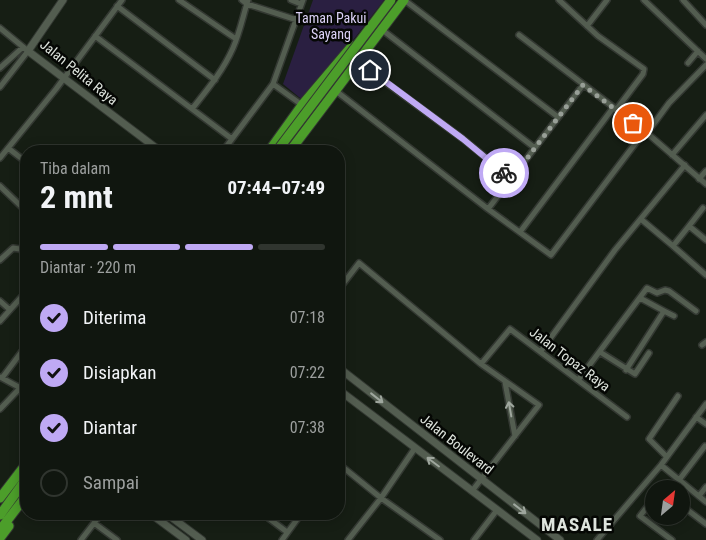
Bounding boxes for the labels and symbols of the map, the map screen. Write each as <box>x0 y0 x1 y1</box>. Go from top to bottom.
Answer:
park label: Taman Pakui Sayang <box>295 10 367 42</box>
street label: Jalan Pelita Raya <box>37 36 121 108</box>
pin <box>349 49 391 91</box>
pin <box>612 102 654 144</box>
courier <box>479 148 529 198</box>
street label: Jalan Topaz Raya <box>527 324 613 394</box>
one-way arrow <box>370 392 383 403</box>
one-way arrow <box>505 401 514 417</box>
street label: Jalan Boulevard <box>417 411 497 477</box>
one-way arrow <box>427 456 440 467</box>
north arrow <box>645 480 690 525</box>
one-way arrow <box>513 503 526 514</box>
district label: MASALE <box>541 513 613 536</box>

